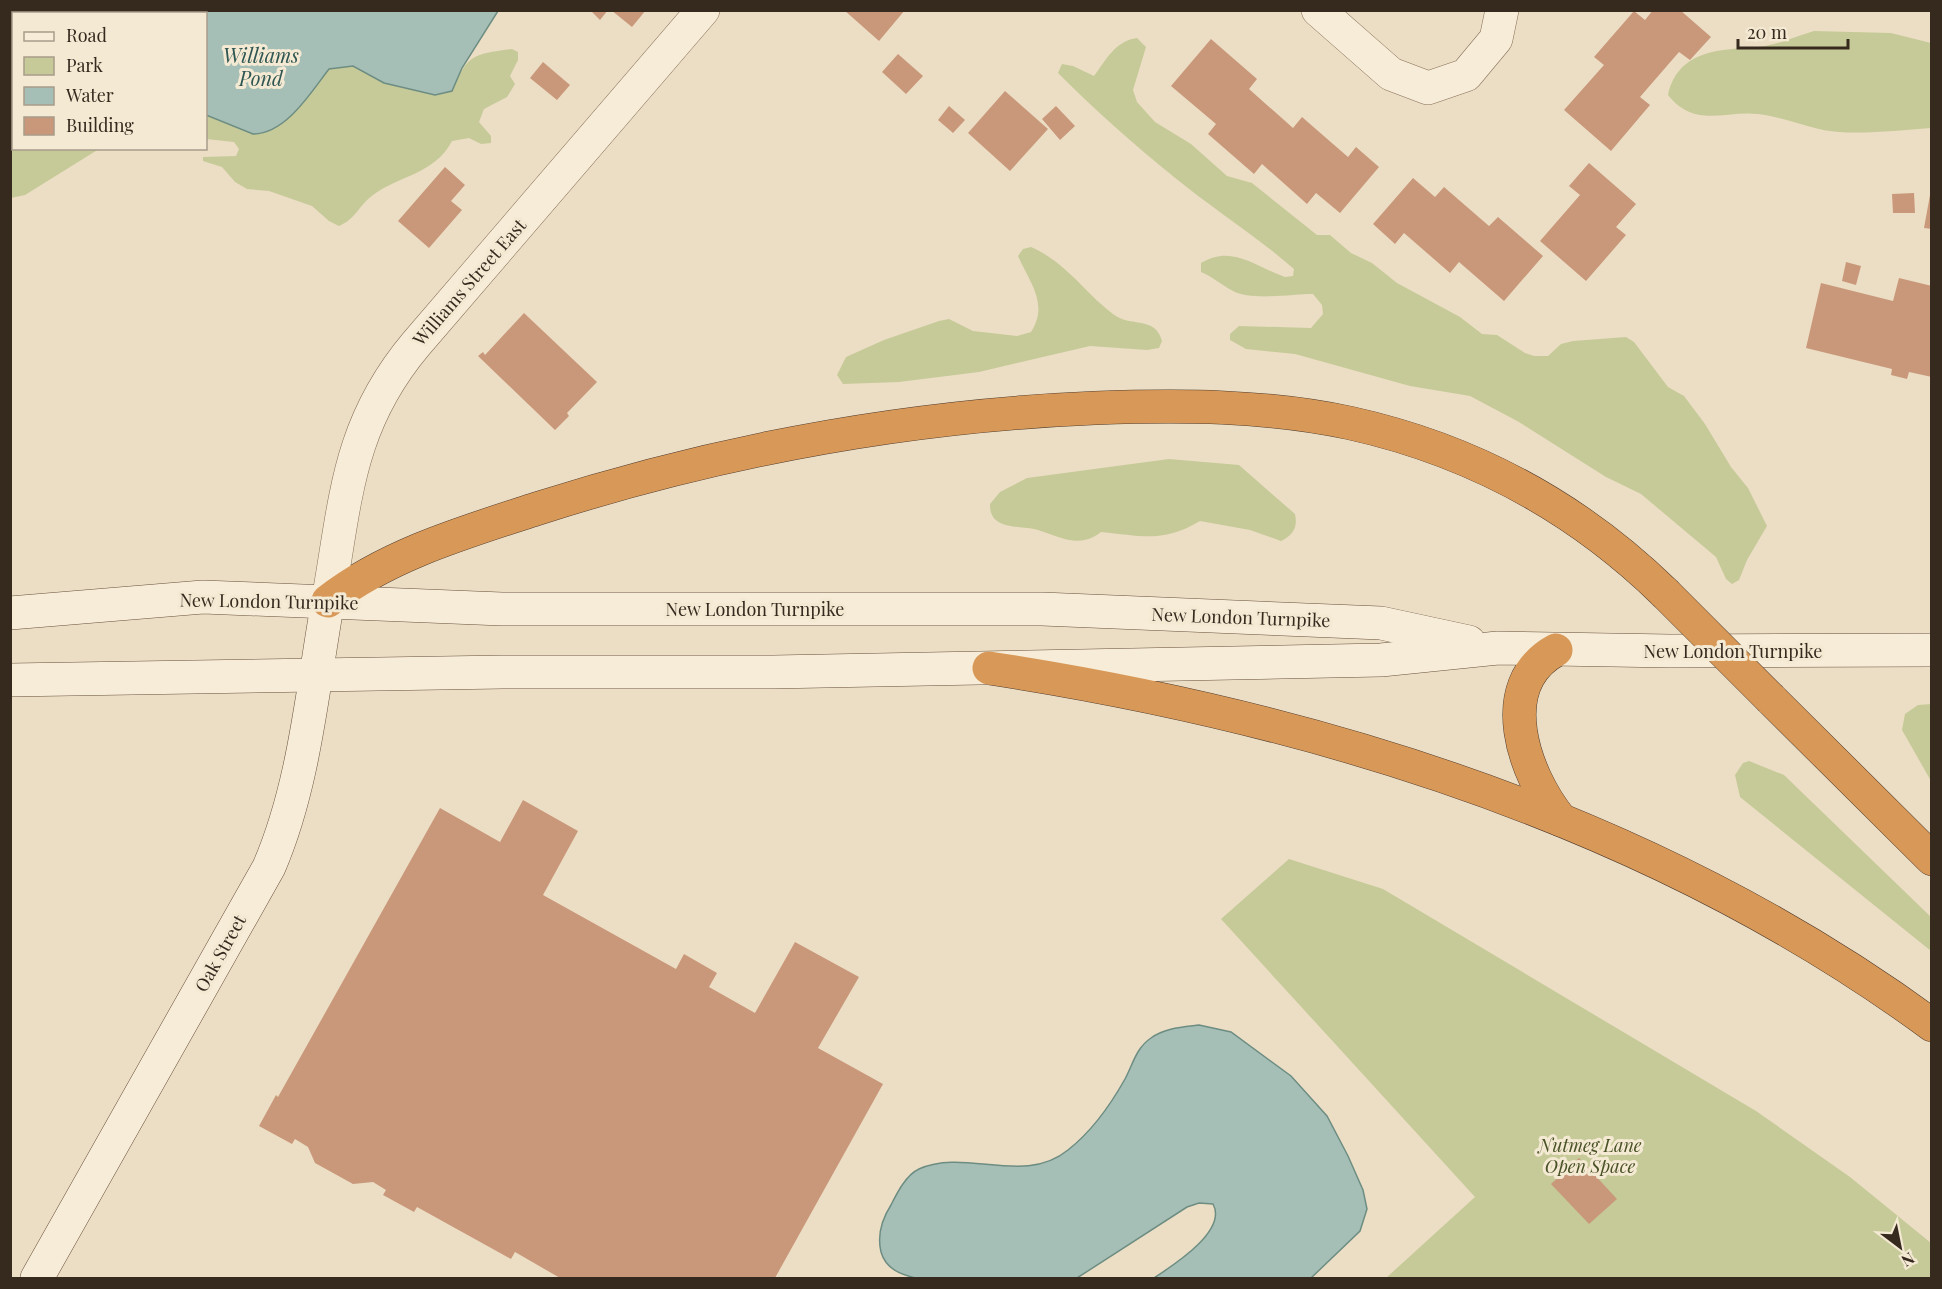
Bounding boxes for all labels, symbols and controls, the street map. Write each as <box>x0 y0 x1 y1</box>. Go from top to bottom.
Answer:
legend <box>12 12 207 150</box>
scale bar <box>1738 12 1848 50</box>
text: 20 m <box>1747 20 1787 44</box>
text: Road <box>66 23 107 47</box>
water label: Williams Pond <box>223 41 299 91</box>
text: Park <box>66 53 103 77</box>
text: Water <box>65 83 114 107</box>
text: Building <box>66 113 134 137</box>
street label: Williams Street East <box>406 213 531 351</box>
street label: New London Turnpike <box>179 587 359 615</box>
street label: New London Turnpike <box>666 597 844 621</box>
street label: New London Turnpike <box>1151 602 1331 632</box>
street label: New London Turnpike <box>1644 639 1822 663</box>
street label: Oak Street <box>189 910 251 996</box>
park label: Nutmeg Lane Open Space <box>1536 1133 1642 1178</box>
north arrow <box>1870 1217 1930 1277</box>
text: N <box>1897 1248 1919 1272</box>

